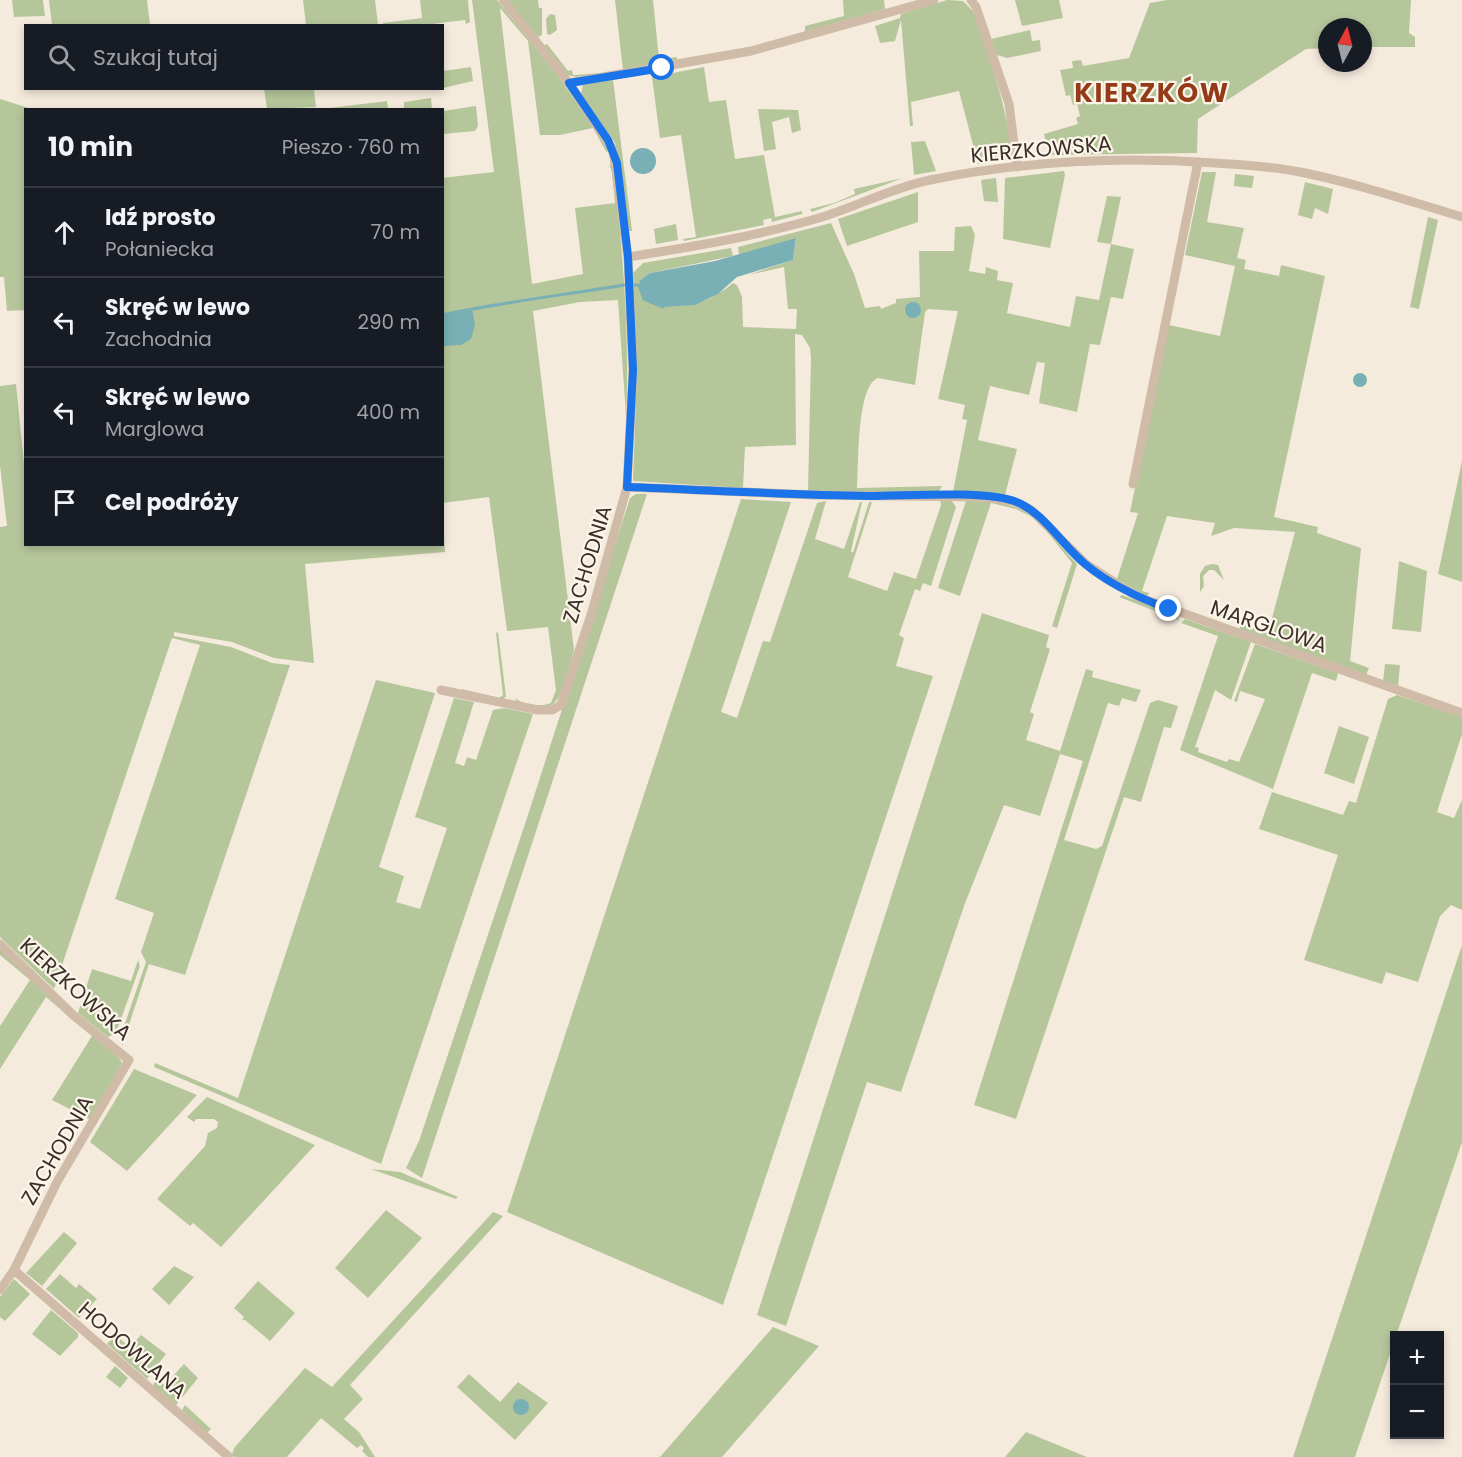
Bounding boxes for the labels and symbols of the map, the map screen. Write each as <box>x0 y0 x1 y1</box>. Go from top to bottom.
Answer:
north arrow <box>1318 18 1372 72</box>
route start <box>648 54 674 80</box>
district label: KIERZKÓW <box>1074 74 1230 111</box>
street label: KIERZKOWSKA <box>969 128 1113 170</box>
street label: ZACHODNIA <box>555 502 619 626</box>
street label: MARGLOWA <box>1207 592 1331 660</box>
route end <box>1155 595 1181 621</box>
street label: KIERZKOWSKA <box>14 931 138 1047</box>
street label: ZACHODNIA <box>14 1090 100 1210</box>
street label: HODOWLANA <box>73 1295 193 1405</box>

